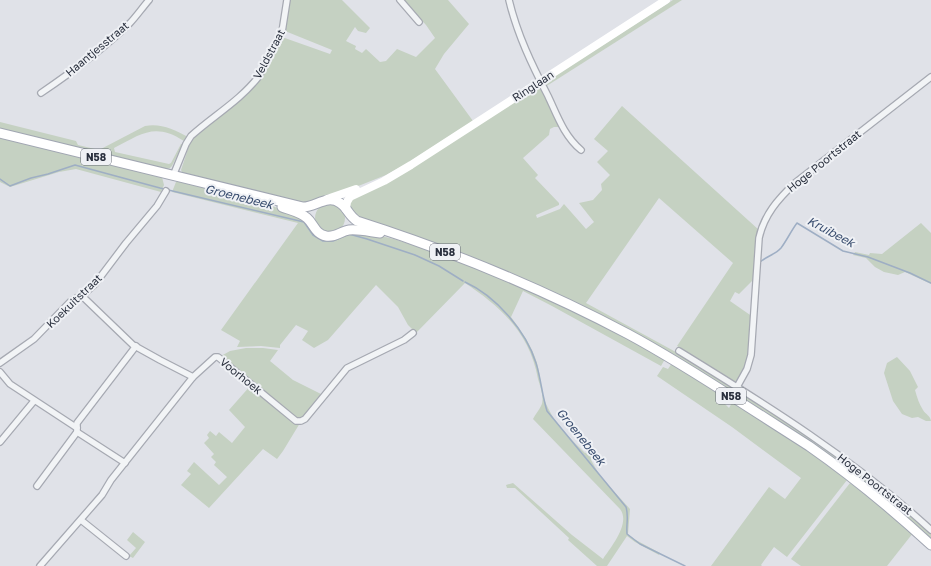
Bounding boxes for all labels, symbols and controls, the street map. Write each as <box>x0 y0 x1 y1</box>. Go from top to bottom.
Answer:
street label: Haantjesstraat <box>63 19 131 79</box>
street label: Veldstraat <box>250 27 287 81</box>
street label: Ringlaan <box>510 67 556 104</box>
street label: Hoge Poortstraat <box>784 127 863 194</box>
road number: N58 <box>81 149 111 165</box>
water label: Groenebeek <box>204 181 276 213</box>
water label: Kruibeek <box>805 213 859 251</box>
road number: N58 <box>430 244 460 260</box>
street label: Koekuitstraat <box>43 271 104 330</box>
street label: Voorhoek <box>218 355 265 396</box>
road number: N58 <box>716 388 746 404</box>
water label: Groenebeek <box>554 405 610 469</box>
street label: Hoge Poortstraat <box>835 450 915 517</box>

